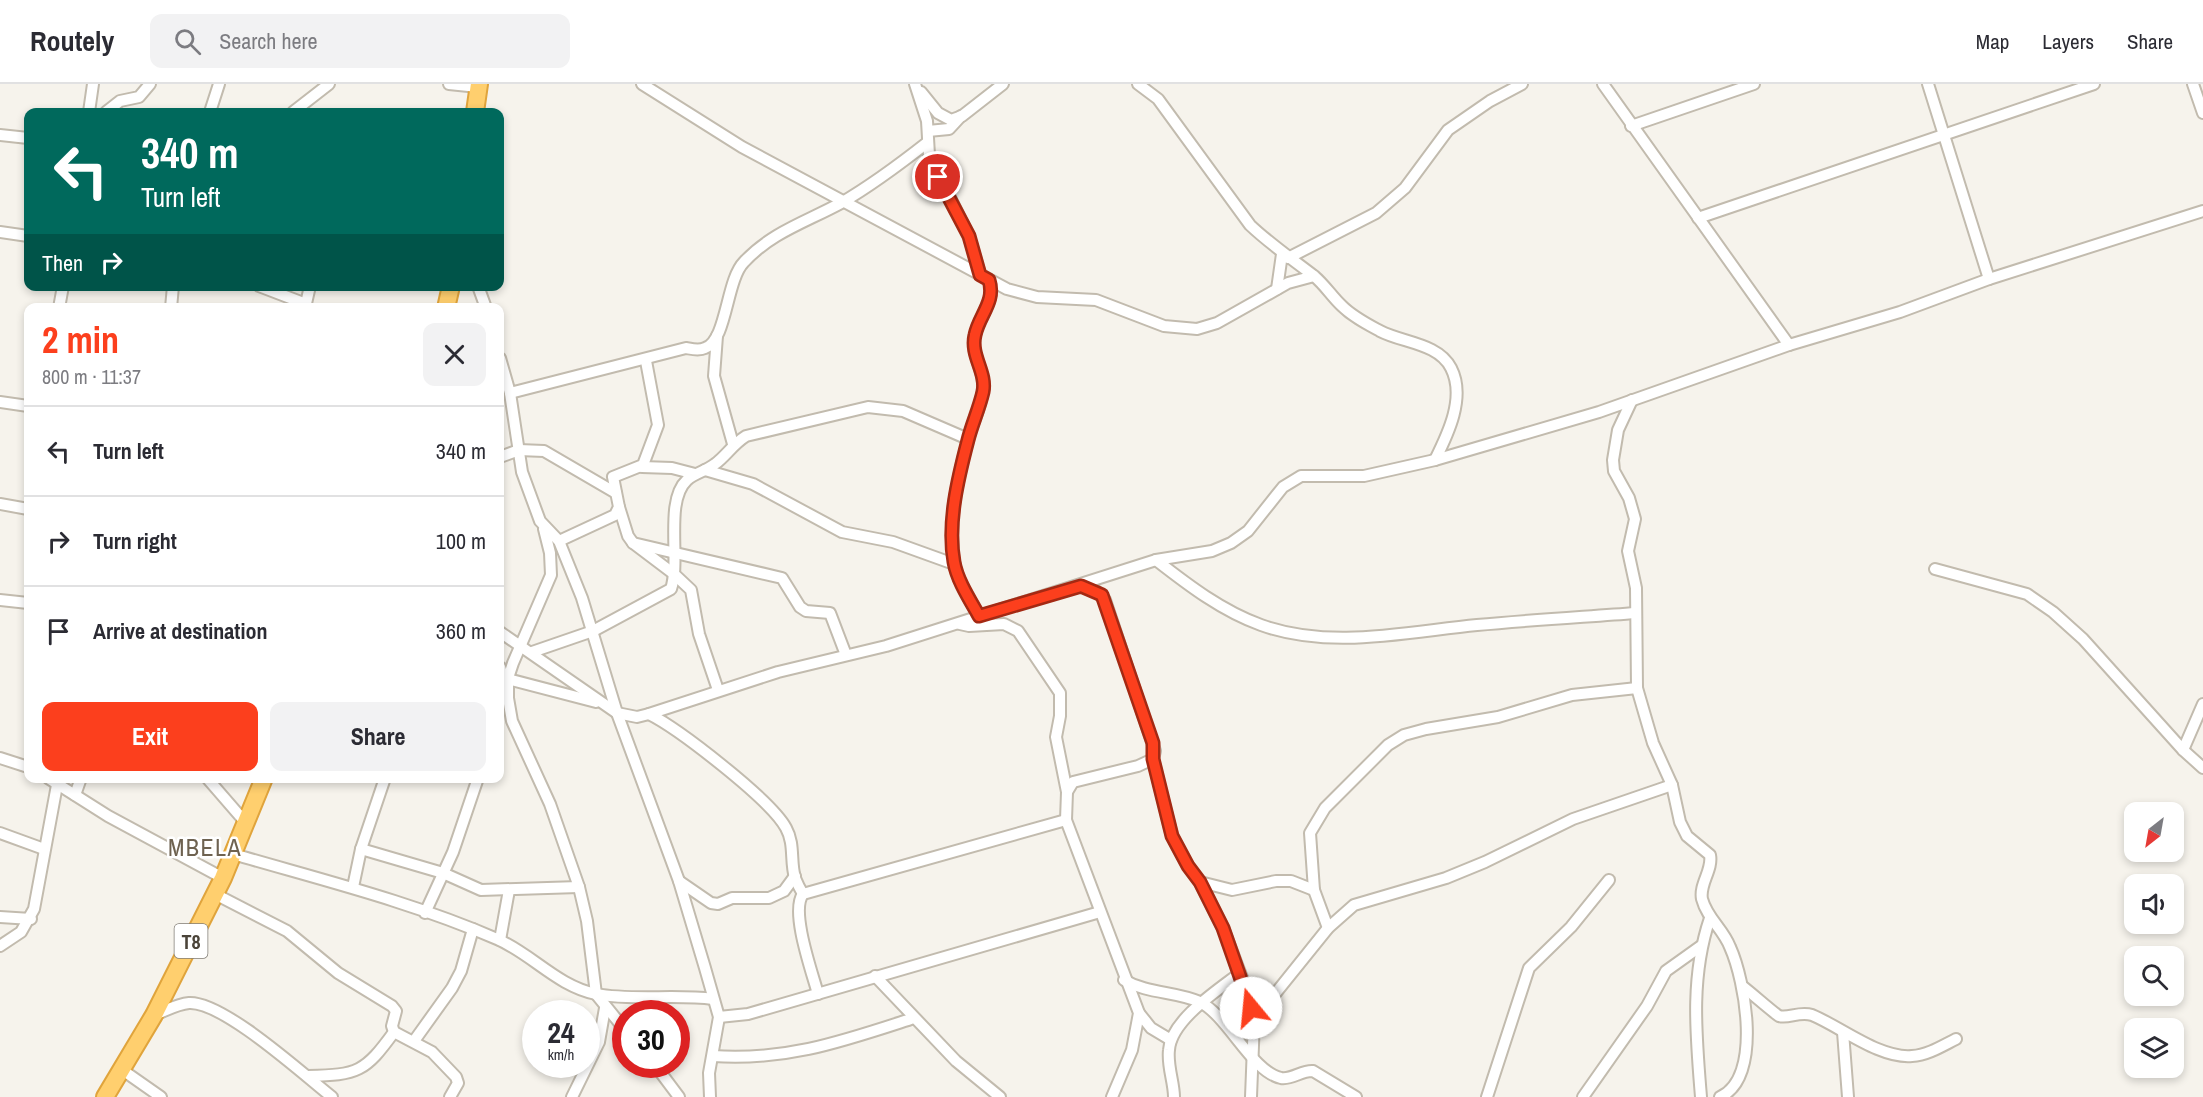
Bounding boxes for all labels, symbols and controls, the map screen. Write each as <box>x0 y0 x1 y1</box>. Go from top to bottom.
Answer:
search box <box>150 14 570 68</box>
text: Routely <box>30 22 114 60</box>
icon: search <box>171 25 204 58</box>
text: Search here <box>219 26 317 56</box>
text: Map <box>1976 27 2009 56</box>
text: Layers <box>2042 27 2094 56</box>
text: Share <box>2127 27 2173 56</box>
text: 340 m <box>141 125 239 181</box>
icon: left <box>42 132 120 210</box>
pin <box>912 151 963 202</box>
icon: arrive <box>921 160 954 193</box>
text: Turn left <box>141 179 220 215</box>
icon: right <box>95 246 128 279</box>
text: Then <box>42 248 83 278</box>
text: 2 min <box>42 316 119 364</box>
button: close <box>423 323 486 386</box>
text: 800 m · 11:37 <box>42 363 141 390</box>
icon: left <box>42 435 75 468</box>
text: Turn left <box>93 436 164 466</box>
text: 340 m <box>436 436 486 466</box>
icon: right <box>42 525 75 558</box>
text: Turn right <box>93 526 177 556</box>
text: 100 m <box>436 526 486 556</box>
icon: arrive <box>42 615 75 648</box>
text: Arrive at destination <box>93 616 267 646</box>
text: 360 m <box>436 616 486 646</box>
button: Exit <box>42 702 258 771</box>
button: Share <box>270 702 486 771</box>
north arrow <box>2124 802 2184 862</box>
map controls <box>2124 802 2184 1078</box>
district label: MBELA <box>168 831 242 863</box>
button: sound <box>2124 874 2184 934</box>
road number: T8 <box>174 924 207 958</box>
button: search <box>2124 946 2184 1006</box>
position arrow <box>1219 976 1283 1040</box>
speed limit sign: 30 <box>612 1000 690 1078</box>
text: 24 <box>547 1012 575 1052</box>
button: layers <box>2124 1018 2184 1078</box>
text: km/h <box>548 1044 574 1065</box>

